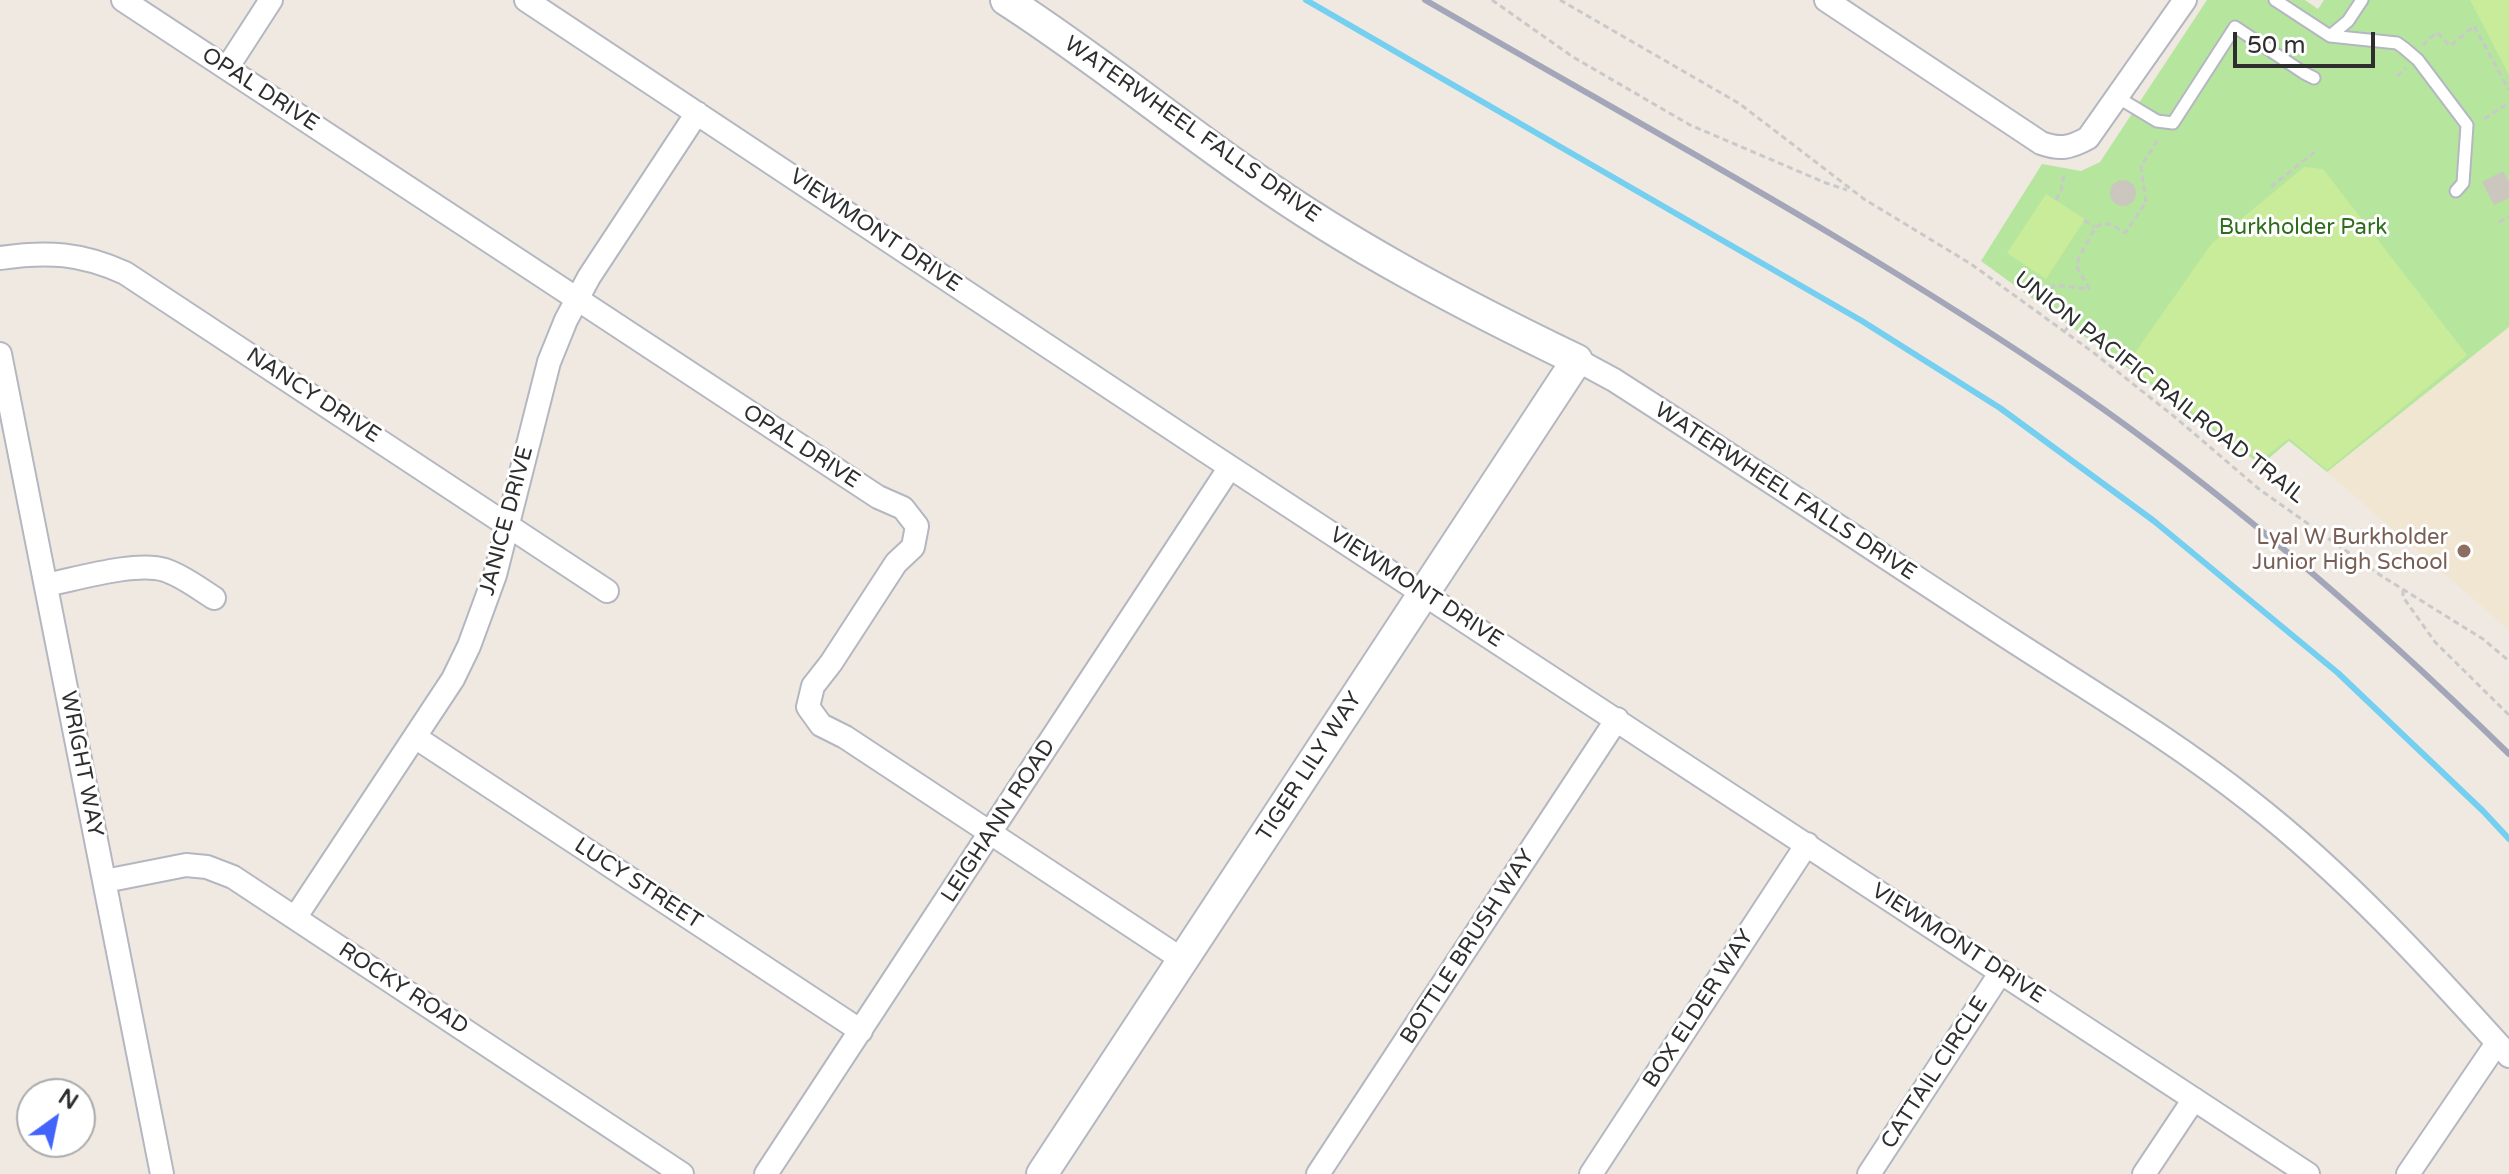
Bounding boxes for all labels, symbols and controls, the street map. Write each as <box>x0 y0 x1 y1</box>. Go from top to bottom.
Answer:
scale bar <box>2237 16 2379 66</box>
street label: WATERWHEEL FALLS DRIVE <box>1059 31 1325 229</box>
text: 50 m <box>2247 31 2305 60</box>
street label: OPAL DRIVE <box>197 42 323 138</box>
street label: VIEWMONT DRIVE <box>784 164 966 298</box>
park label: Burkholder Park <box>2219 215 2387 241</box>
street label: UNION PACIFIC RAILROAD TRAIL <box>2009 266 2309 510</box>
street label: NANCY DRIVE <box>241 343 385 449</box>
street label: WATERWHEEL FALLS DRIVE <box>1649 397 1921 587</box>
street label: OPAL DRIVE <box>738 399 864 495</box>
street label: JANICE DRIVE <box>474 443 540 599</box>
street label: VIEWMONT DRIVE <box>1324 522 1508 654</box>
place label: Lyal W Burkholder Junior High School <box>2252 525 2448 576</box>
marker: Lyal W Burkholder Junior High School <box>2455 542 2473 560</box>
street label: TIGER LILY WAY <box>1252 687 1368 847</box>
street label: WRIGHT WAY <box>54 689 108 839</box>
street label: LEIGHANN ROAD <box>936 734 1062 908</box>
street label: LUCY STREET <box>569 833 707 935</box>
street label: BOTTLE BRUSH WAY <box>1395 845 1541 1049</box>
street label: VIEWMONT DRIVE <box>1866 878 2050 1010</box>
street label: BOX ELDER WAY <box>1638 925 1760 1093</box>
street label: ROCKY ROAD <box>333 937 473 1041</box>
street label: CATTAIL CIRCLE <box>1876 992 1994 1154</box>
north arrow <box>16 1078 96 1158</box>
text: N <box>53 1084 82 1115</box>

